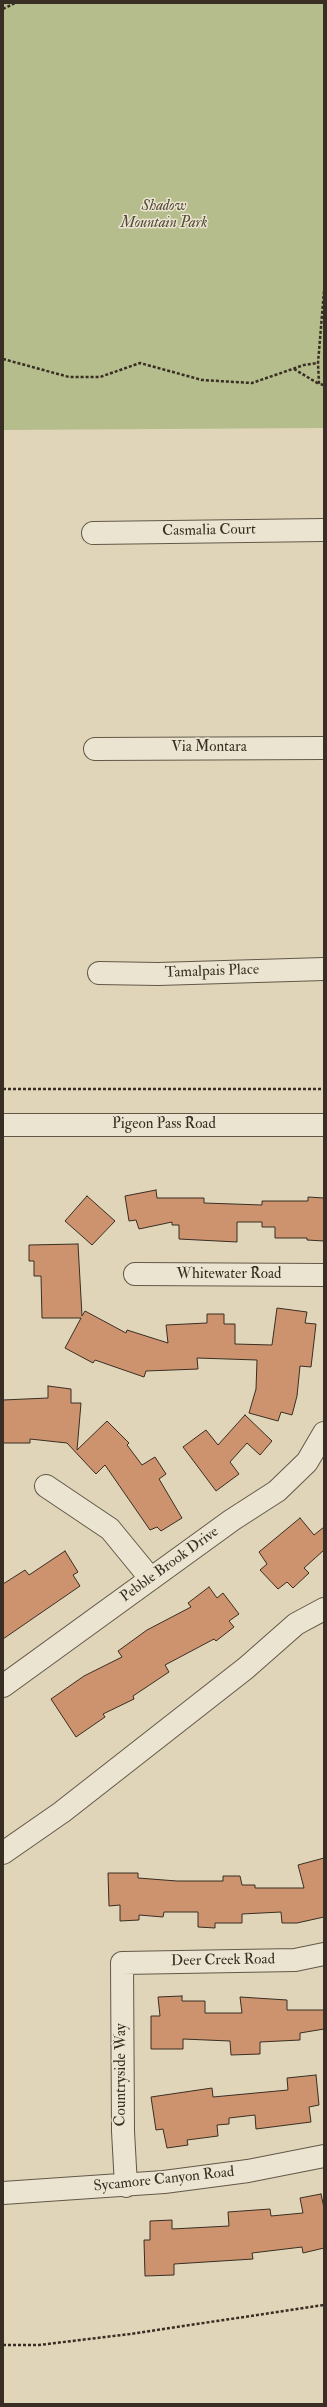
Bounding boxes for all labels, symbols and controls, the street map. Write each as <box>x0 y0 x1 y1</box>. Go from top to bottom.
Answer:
park label: Shadow Mountain Park <box>120 198 208 233</box>
street label: Casmalia Court <box>162 521 256 541</box>
street label: Via Montara <box>171 739 247 757</box>
street label: Tamalpais Place <box>165 961 259 983</box>
street label: Pigeon Pass Road <box>112 1116 216 1134</box>
street label: Whitewater Road <box>177 1266 281 1284</box>
street label: Pebble Brook Drive <box>117 1523 223 1607</box>
street label: Deer Creek Road <box>171 1951 275 1971</box>
street label: Countryside Way <box>113 2023 131 2127</box>
street label: Sycamore Canyon Road <box>93 2164 235 2196</box>

